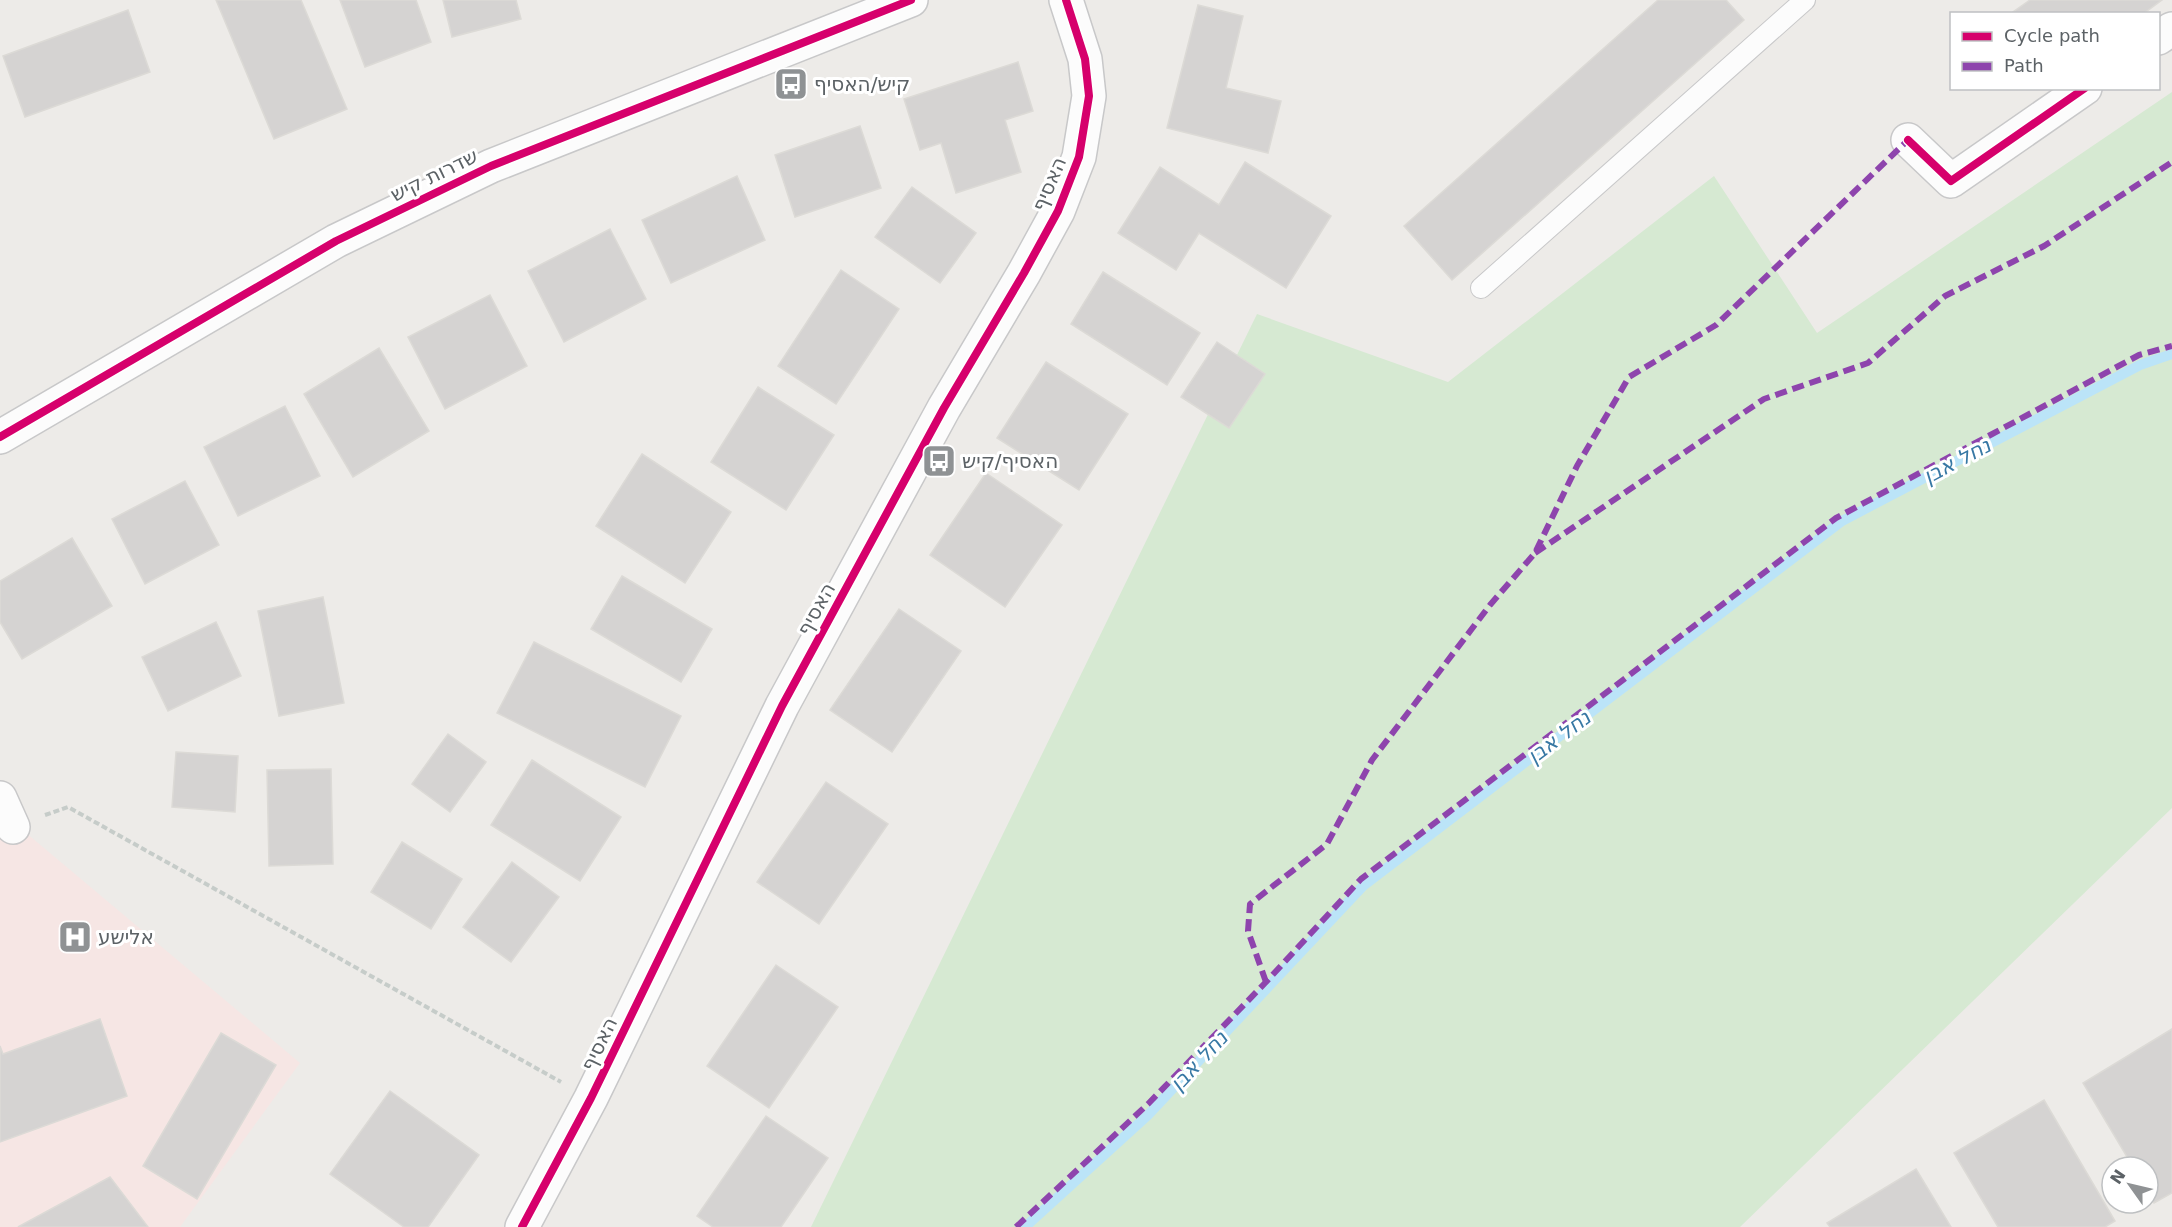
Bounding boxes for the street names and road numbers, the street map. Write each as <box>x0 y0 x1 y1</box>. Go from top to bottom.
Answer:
street label: שדרות קיש <box>386 144 482 206</box>
street label: האסיף <box>1027 153 1071 215</box>
street label: האסיף <box>792 578 840 640</box>
street label: האסיף <box>576 1013 622 1075</box>

